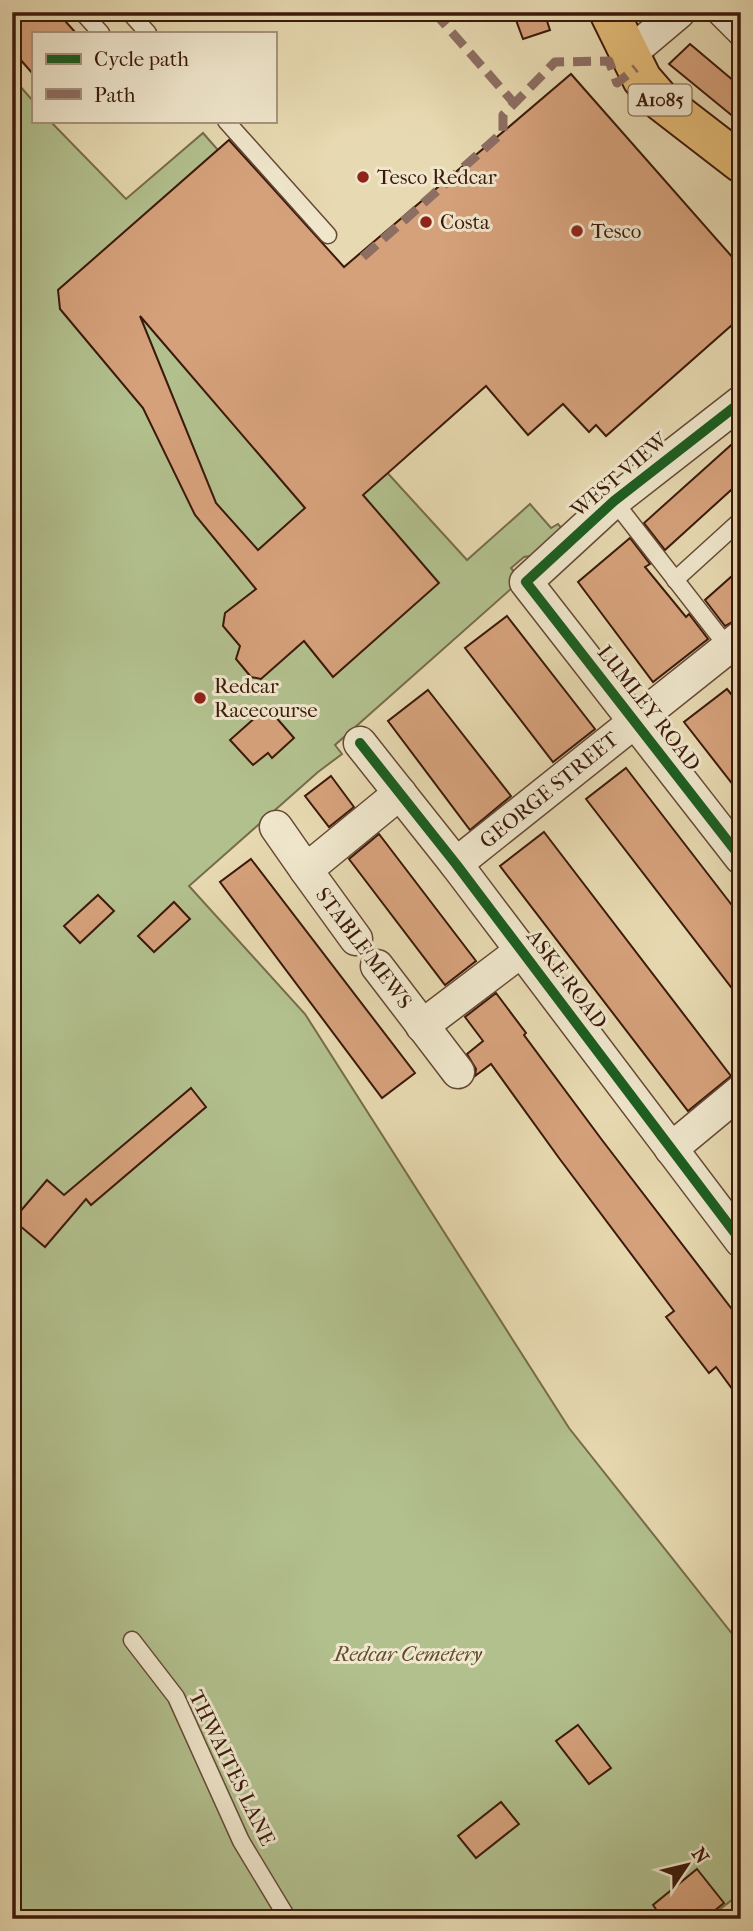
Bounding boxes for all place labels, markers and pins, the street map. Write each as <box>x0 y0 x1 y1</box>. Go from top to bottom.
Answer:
place label: Tesco Redcar <box>377 165 497 189</box>
marker: Tesco Redcar <box>355 169 371 185</box>
place label: Costa <box>440 210 490 234</box>
marker: Costa <box>418 214 434 230</box>
place label: Tesco <box>591 219 641 243</box>
marker: Tesco <box>569 223 585 239</box>
place label: Redcar Racecourse <box>214 674 318 722</box>
marker: Redcar Racecourse <box>192 690 208 706</box>

